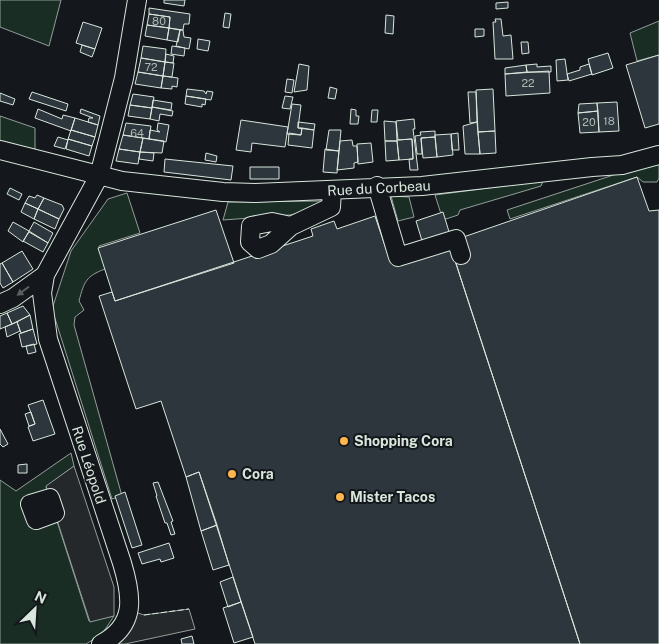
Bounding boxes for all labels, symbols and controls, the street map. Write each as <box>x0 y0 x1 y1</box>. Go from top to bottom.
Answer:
house number: 80 <box>152 15 166 27</box>
house number: 72 <box>144 61 158 73</box>
house number: 22 <box>521 77 535 89</box>
house number: 18 <box>603 115 615 127</box>
house number: 20 <box>582 116 596 128</box>
house number: 64 <box>130 127 144 139</box>
street label: Rue du Corbeau <box>327 177 431 199</box>
one-way arrow <box>16 286 30 296</box>
street label: Rue Léopold <box>69 424 109 506</box>
place label: Shopping Cora <box>354 433 453 449</box>
marker: Shopping Cora <box>338 435 350 447</box>
place label: Cora <box>242 466 274 482</box>
marker: Cora <box>226 468 238 480</box>
place label: Mister Tacos <box>350 489 435 505</box>
marker: Mister Tacos <box>334 491 346 503</box>
north arrow <box>10 584 60 634</box>
text: N <box>32 588 49 607</box>

